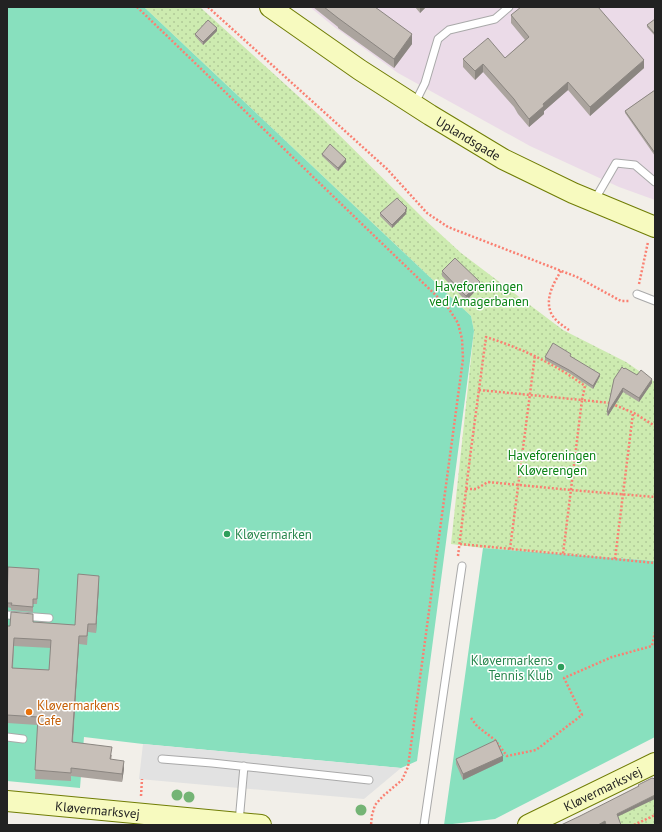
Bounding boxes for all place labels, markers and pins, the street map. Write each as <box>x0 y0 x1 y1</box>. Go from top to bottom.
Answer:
place label: Kløvermarken <box>235 526 312 543</box>
marker: Kløvermarken <box>222 529 232 539</box>
place label: Kløvermarkens Tennis Klub <box>471 652 553 684</box>
marker: Kløvermarkens Tennis Klub <box>556 662 566 672</box>
place label: Kløvermarkens Cafe <box>37 697 119 729</box>
marker: Kløvermarkens Cafe <box>24 707 34 717</box>

